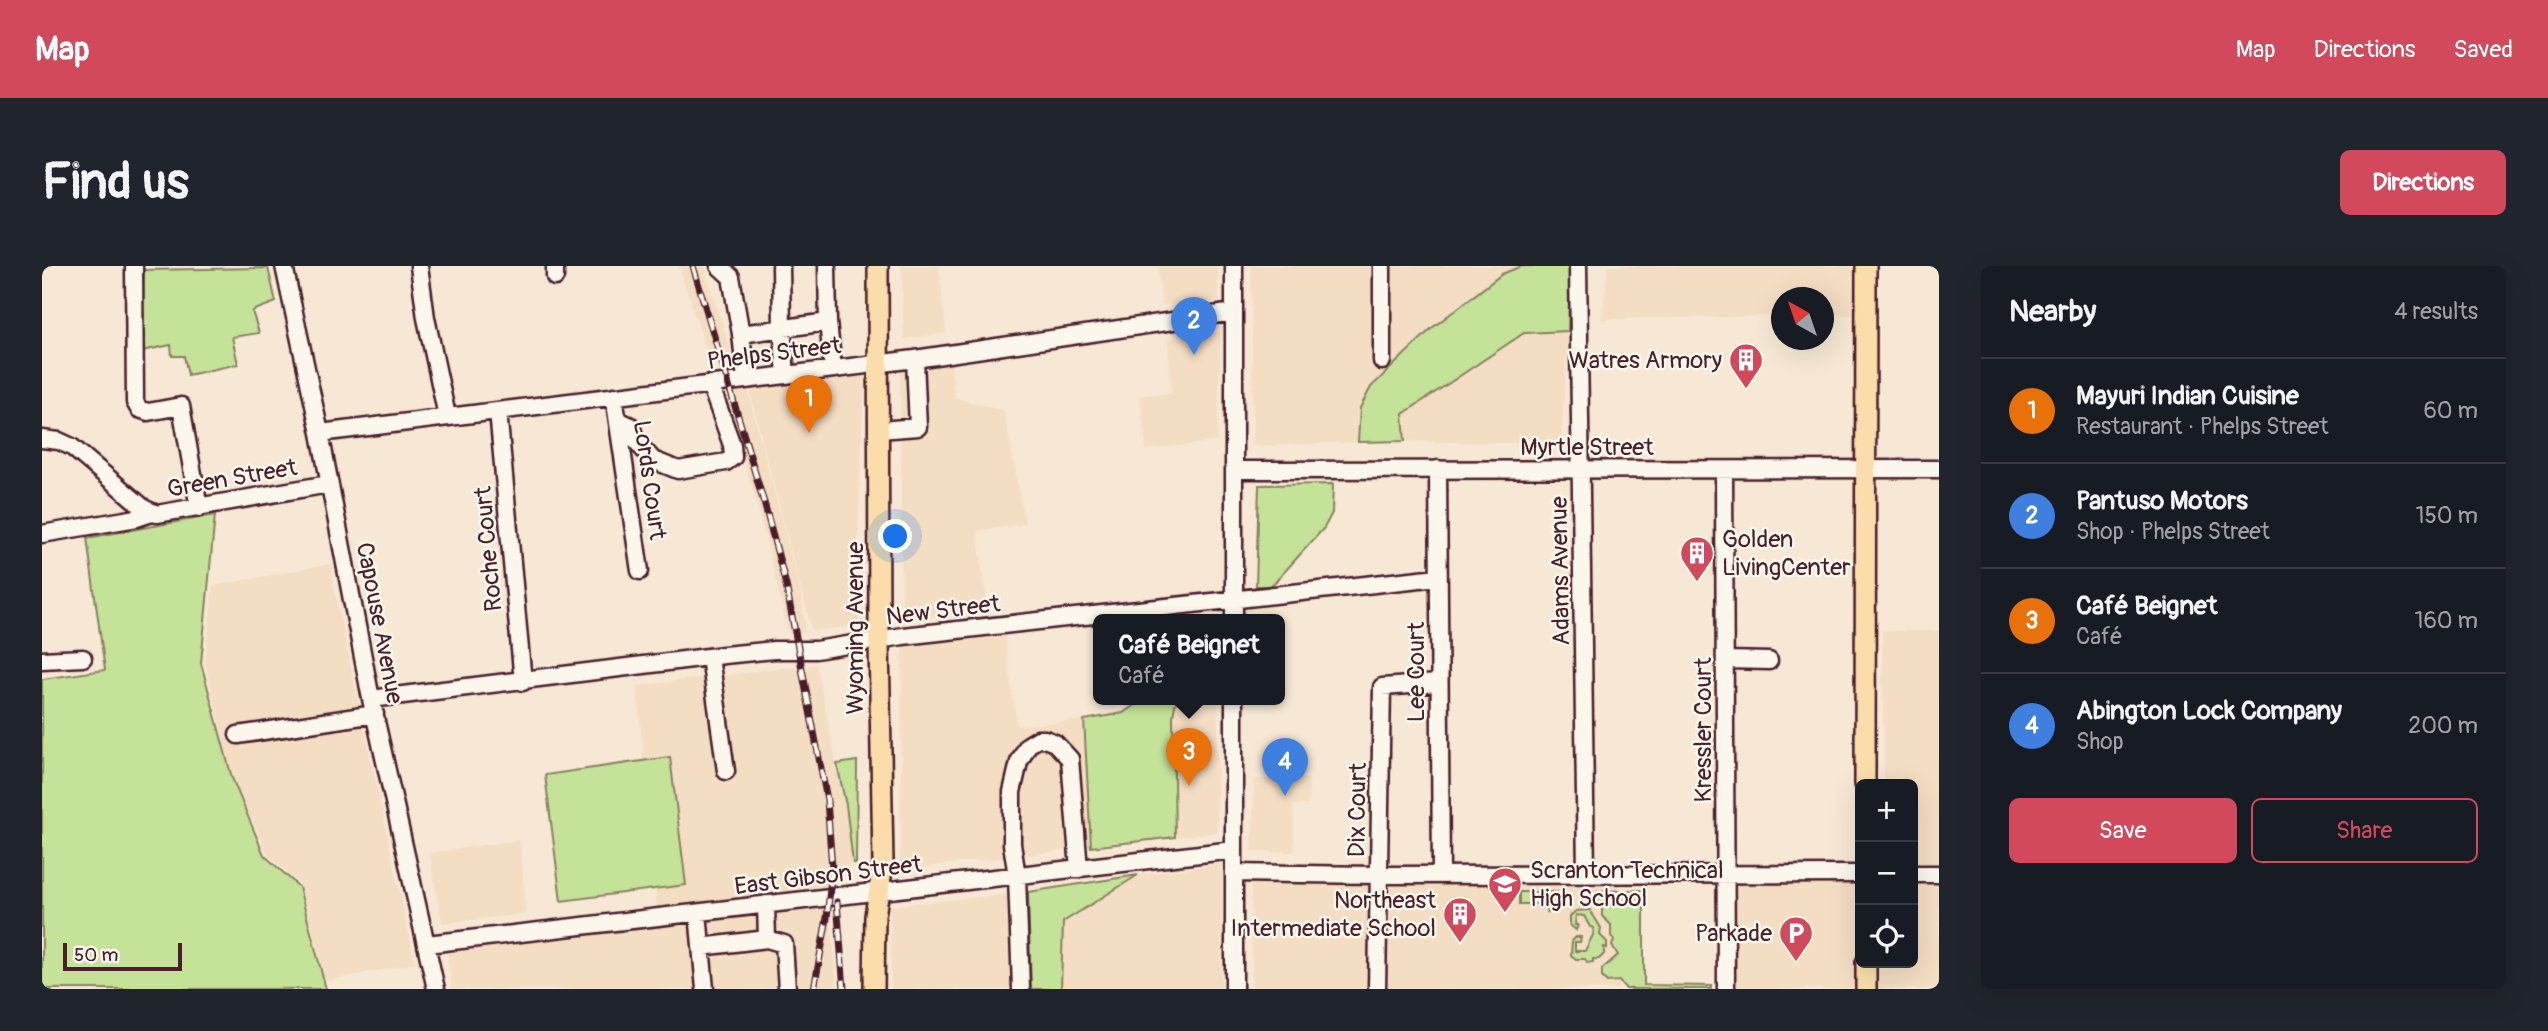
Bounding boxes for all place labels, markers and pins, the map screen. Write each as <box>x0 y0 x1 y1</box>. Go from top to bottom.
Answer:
pin: 2 <box>1171 297 1217 355</box>
building icon: Watres Armory <box>1727 341 1765 390</box>
place label: Watres Armory <box>1568 346 1722 375</box>
pin: 1 <box>786 375 832 433</box>
place label: Golden LivingCenter <box>1722 525 1851 582</box>
building icon: Golden LivingCenter <box>1678 534 1716 583</box>
pin: 3 <box>1166 728 1212 786</box>
pin: 4 <box>1262 738 1308 796</box>
place label: Scranton Technical High School <box>1530 856 1724 913</box>
school or university icon: Scranton Technical High School <box>1486 865 1524 914</box>
place label: Northeast Intermediate School <box>1231 886 1436 943</box>
building icon: Northeast Intermediate School <box>1441 895 1479 944</box>
parking icon: Parkade <box>1777 914 1815 963</box>
place label: Parkade <box>1695 919 1772 948</box>

